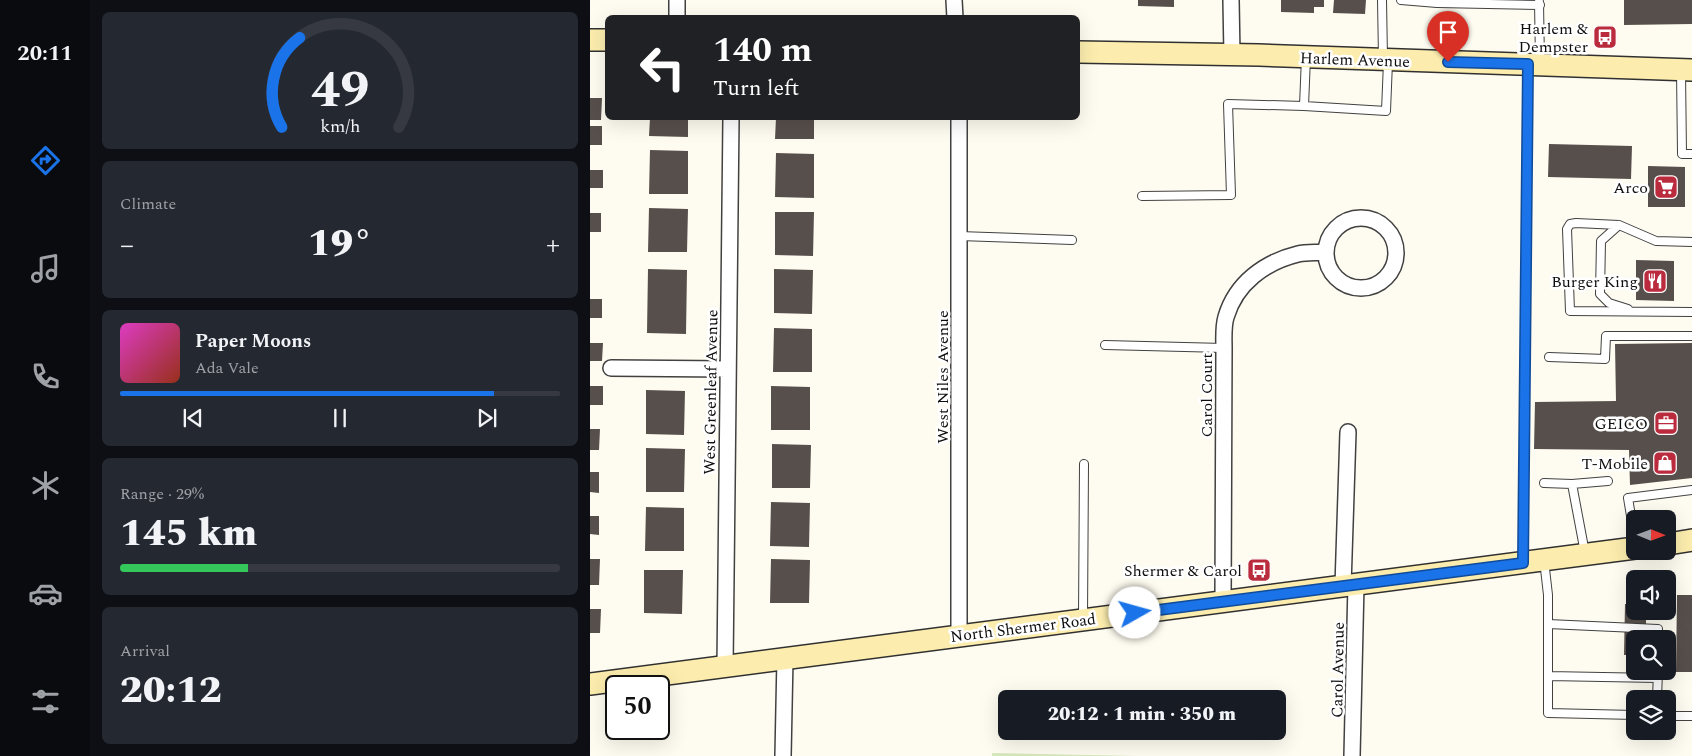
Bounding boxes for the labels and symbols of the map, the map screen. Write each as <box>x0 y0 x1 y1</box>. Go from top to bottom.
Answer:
pin <box>1427 11 1469 62</box>
place label: Harlem & Dempster <box>1519 17 1589 59</box>
bus stop icon: Harlem & Dempster <box>1592 24 1618 50</box>
street label: Harlem Avenue <box>1299 46 1410 74</box>
supermarket icon: Arco <box>1653 174 1679 200</box>
place label: Arco <box>1613 176 1648 200</box>
restaurant icon: Burger King <box>1642 268 1668 294</box>
place label: Burger King <box>1551 270 1638 294</box>
street label: West Greenleaf Avenue <box>698 309 724 475</box>
street label: West Niles Avenue <box>931 310 955 444</box>
street label: Carol Court <box>1195 352 1219 437</box>
office icon: GEICO <box>1653 410 1679 436</box>
place label: GEICO <box>1595 412 1648 436</box>
shop icon: T-Mobile <box>1652 450 1678 476</box>
place label: T-Mobile <box>1582 452 1648 476</box>
north arrow <box>1626 510 1676 560</box>
bus stop icon: Shermer & Carol <box>1246 557 1272 583</box>
place label: Shermer & Carol <box>1124 559 1242 583</box>
position arrow <box>1108 586 1160 638</box>
street label: North Shermer Road <box>949 607 1097 649</box>
street label: Carol Avenue <box>1325 622 1351 718</box>
speed limit sign: 50 <box>605 675 670 740</box>

